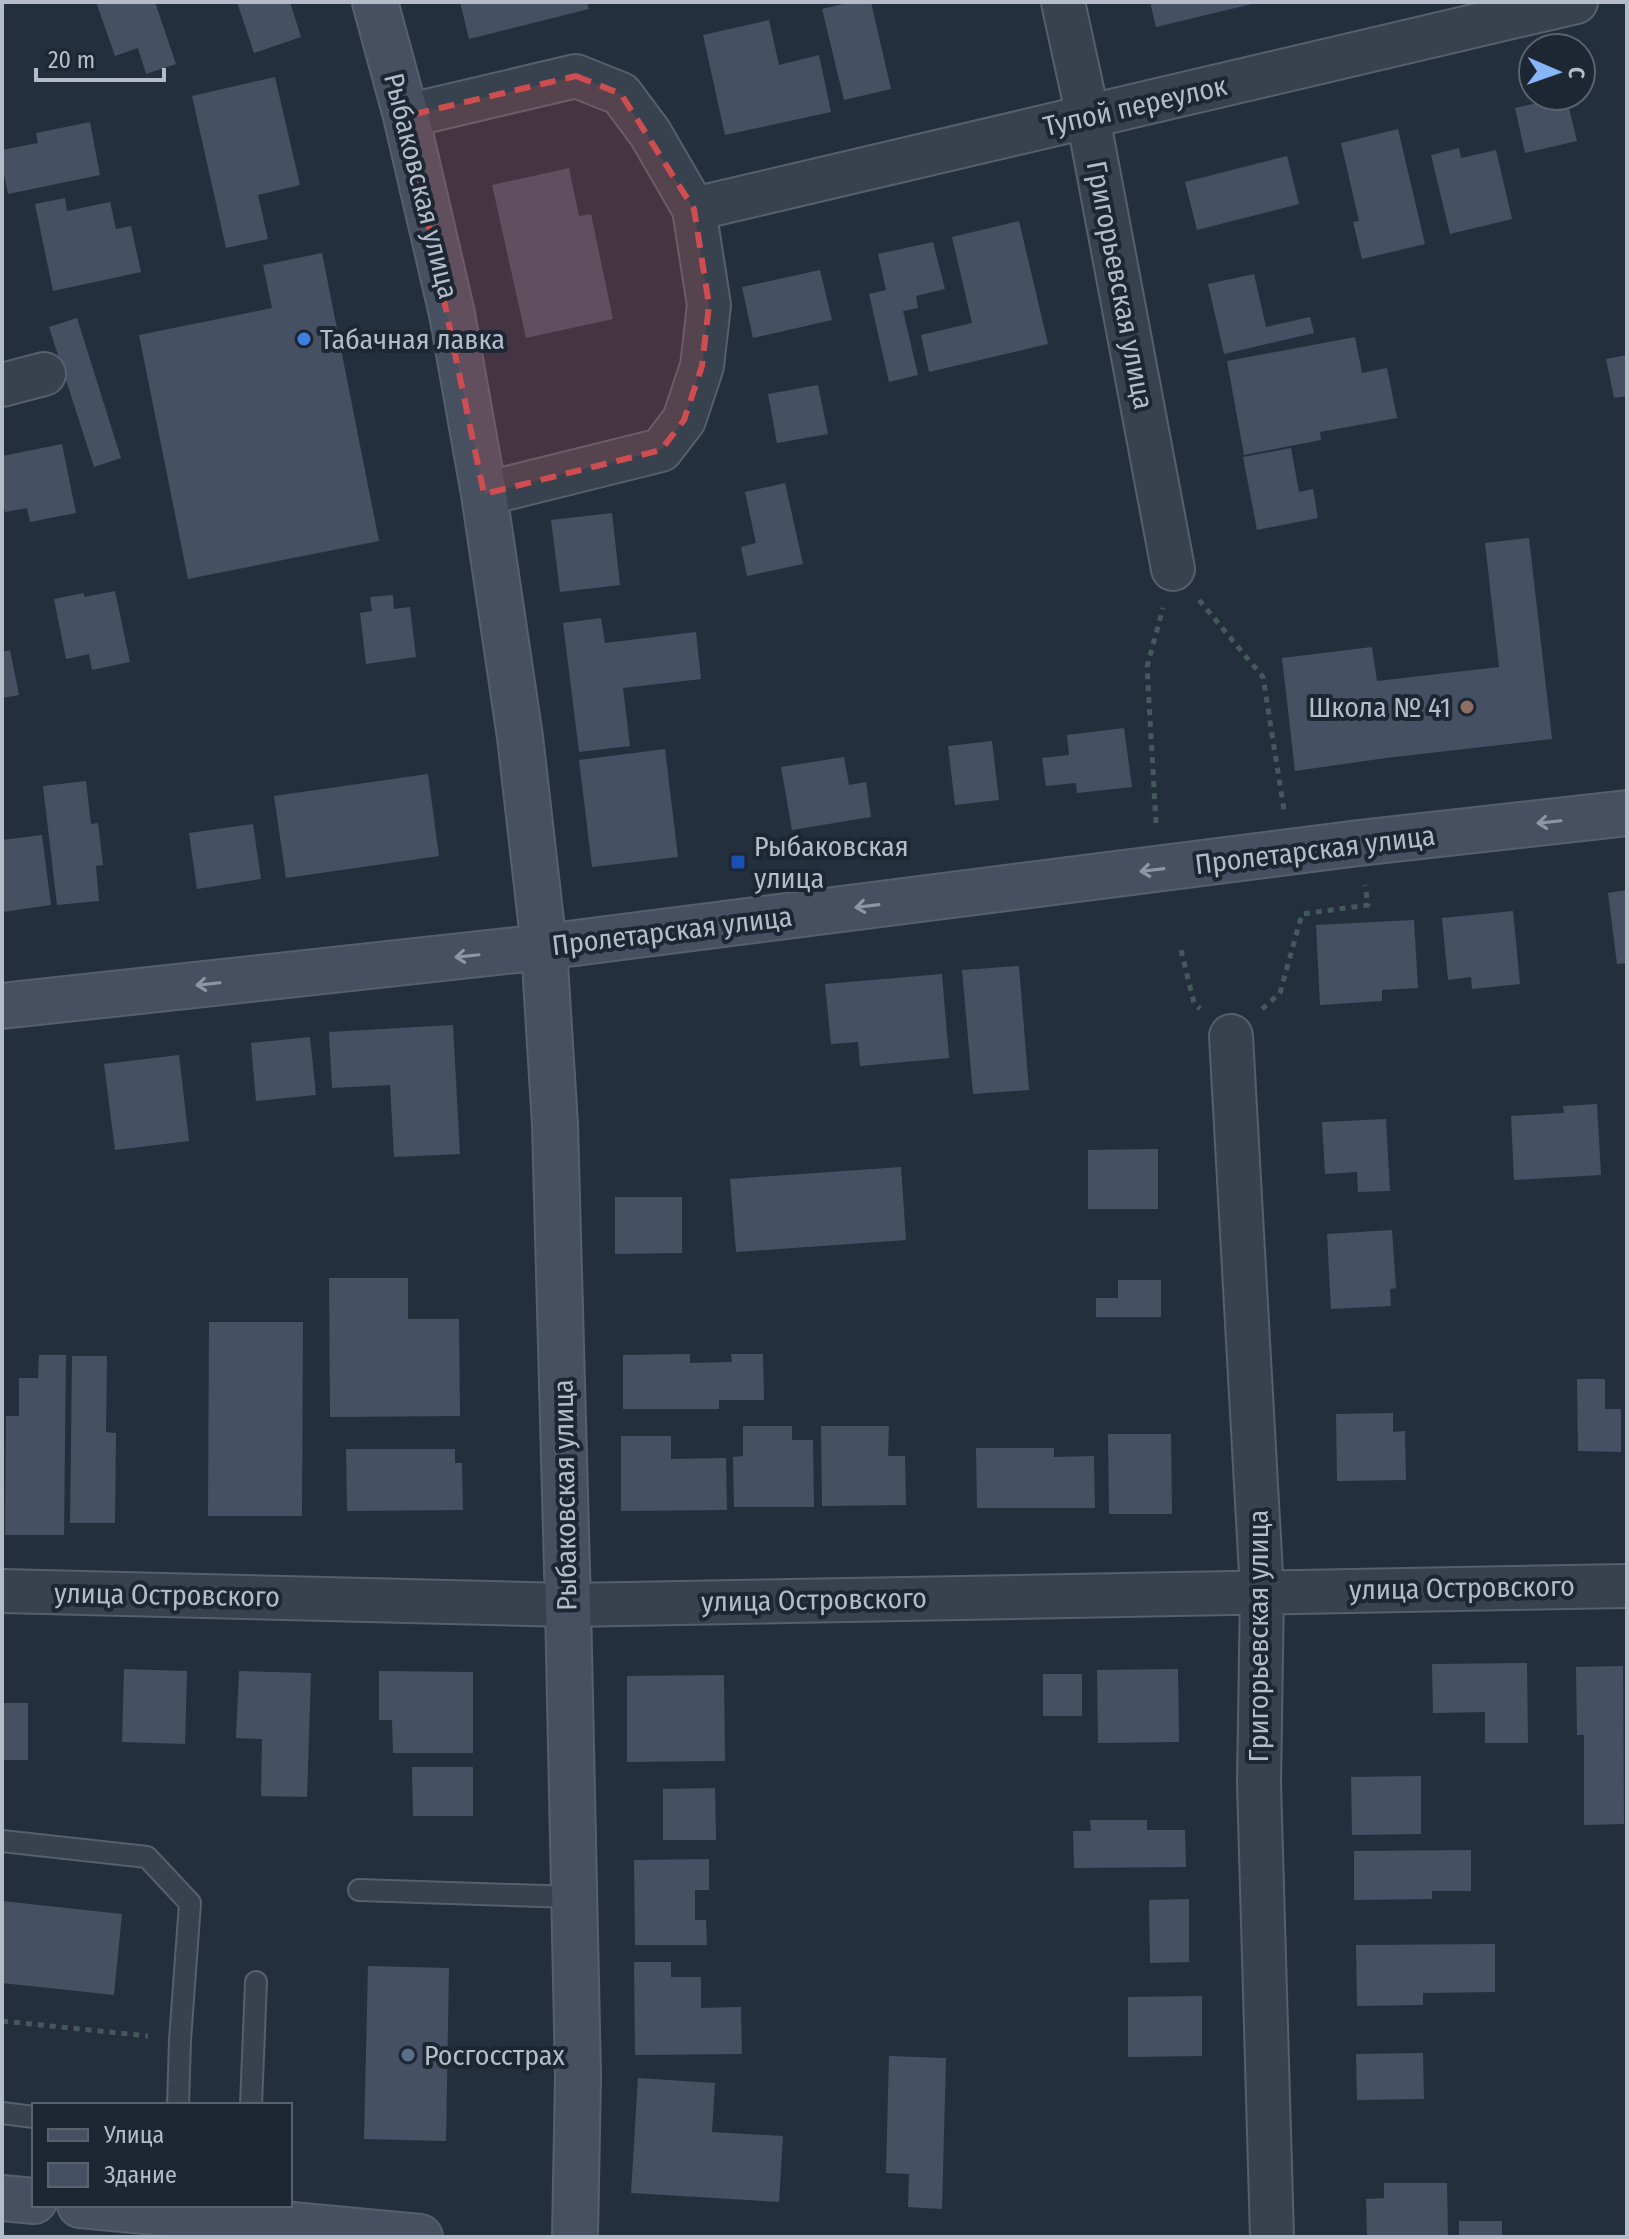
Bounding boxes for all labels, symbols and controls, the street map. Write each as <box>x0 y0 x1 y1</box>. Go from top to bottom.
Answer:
scale bar <box>36 32 164 82</box>
north arrow <box>1517 32 1597 112</box>
text: 20 m <box>48 46 95 74</box>
text: С <box>1563 66 1590 79</box>
street label: Тупой переулок <box>1040 69 1230 143</box>
street label: Рыбаковская улица <box>377 70 465 302</box>
street label: Григорьевская улица <box>1080 158 1160 412</box>
place label: Табачная лавка <box>320 323 505 356</box>
marker: Табачная лавка <box>295 330 313 348</box>
place label: Школа № 41 <box>1308 691 1451 724</box>
marker: Школа № 41 <box>1458 698 1476 716</box>
one-way arrow <box>1537 814 1563 829</box>
street label: Пролетарская улица <box>1193 819 1437 881</box>
place label: Рыбаковская улица <box>754 830 909 895</box>
marker: Рыбаковская улица <box>729 853 747 871</box>
one-way arrow <box>1140 862 1166 877</box>
one-way arrow <box>855 899 880 914</box>
street label: Пролетарская улица <box>550 900 794 962</box>
one-way arrow <box>454 948 481 963</box>
one-way arrow <box>195 976 222 991</box>
street label: Рыбаковская улица <box>546 1379 584 1611</box>
street label: Григорьевская улица <box>1242 1510 1275 1762</box>
street label: улица Островского <box>1349 1570 1575 1606</box>
street label: улица Островского <box>54 1577 280 1613</box>
street label: улица Островского <box>701 1582 927 1618</box>
place label: Росгосстрах <box>424 2039 566 2072</box>
marker: Росгосстрах <box>399 2046 417 2064</box>
legend <box>32 2103 292 2207</box>
text: Улица <box>103 2121 164 2149</box>
text: Здание <box>104 2161 177 2189</box>

